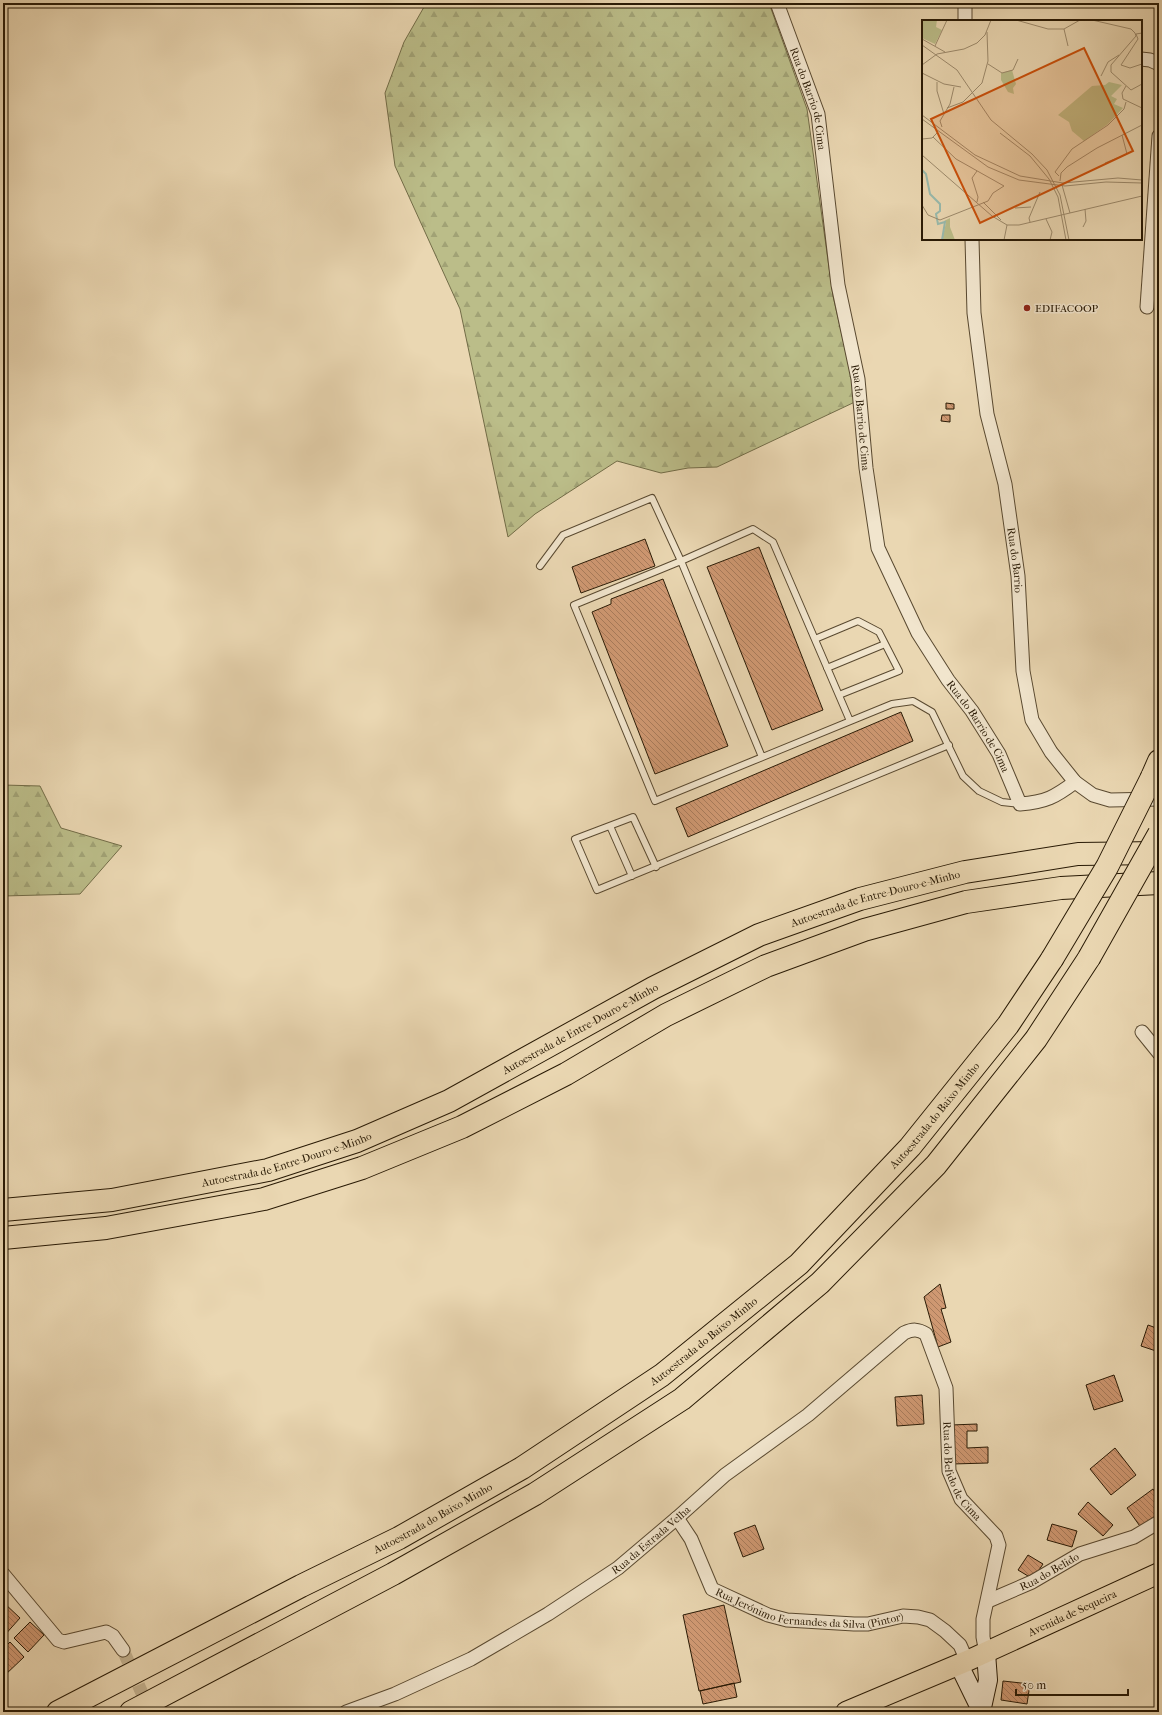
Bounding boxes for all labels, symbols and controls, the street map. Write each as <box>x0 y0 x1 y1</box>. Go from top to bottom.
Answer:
inset map <box>922 20 1142 240</box>
street label: Rua do Barrio de Cima <box>787 46 828 152</box>
place label: EDIFACOOP <box>1035 302 1099 315</box>
marker: EDIFACOOP <box>1022 303 1032 313</box>
street label: Rua do Barrio de Cima <box>848 363 872 472</box>
street label: Rua do Barrio <box>1004 527 1025 594</box>
street label: Rua do Barrio de Cima <box>944 678 1012 775</box>
street label: Autoestrada de Entre-Douro-e-Minho <box>788 867 962 931</box>
street label: Autoestrada de Entre-Douro-e-Minho <box>499 980 661 1078</box>
street label: Autoestrada do Baixo Minho <box>886 1060 983 1172</box>
street label: Autoestrada de Entre-Douro-e-Minho <box>200 1129 374 1190</box>
street label: Autoestrada do Baixo Minho <box>647 1294 760 1389</box>
street label: Rua do Belido de Cima <box>940 1421 984 1524</box>
street label: Autoestrada do Baixo Minho <box>371 1480 495 1557</box>
street label: Rua da Estrada Velha <box>609 1503 694 1577</box>
street label: Rua do Belido <box>1018 1550 1082 1594</box>
street label: Rua Jerónimo Fernandes da Silva (Pintor) <box>713 1585 905 1631</box>
street label: Avenida de Sequeira <box>1025 1587 1120 1640</box>
scale bar <box>1016 1671 1128 1697</box>
text: 50 m <box>1022 1678 1046 1692</box>

